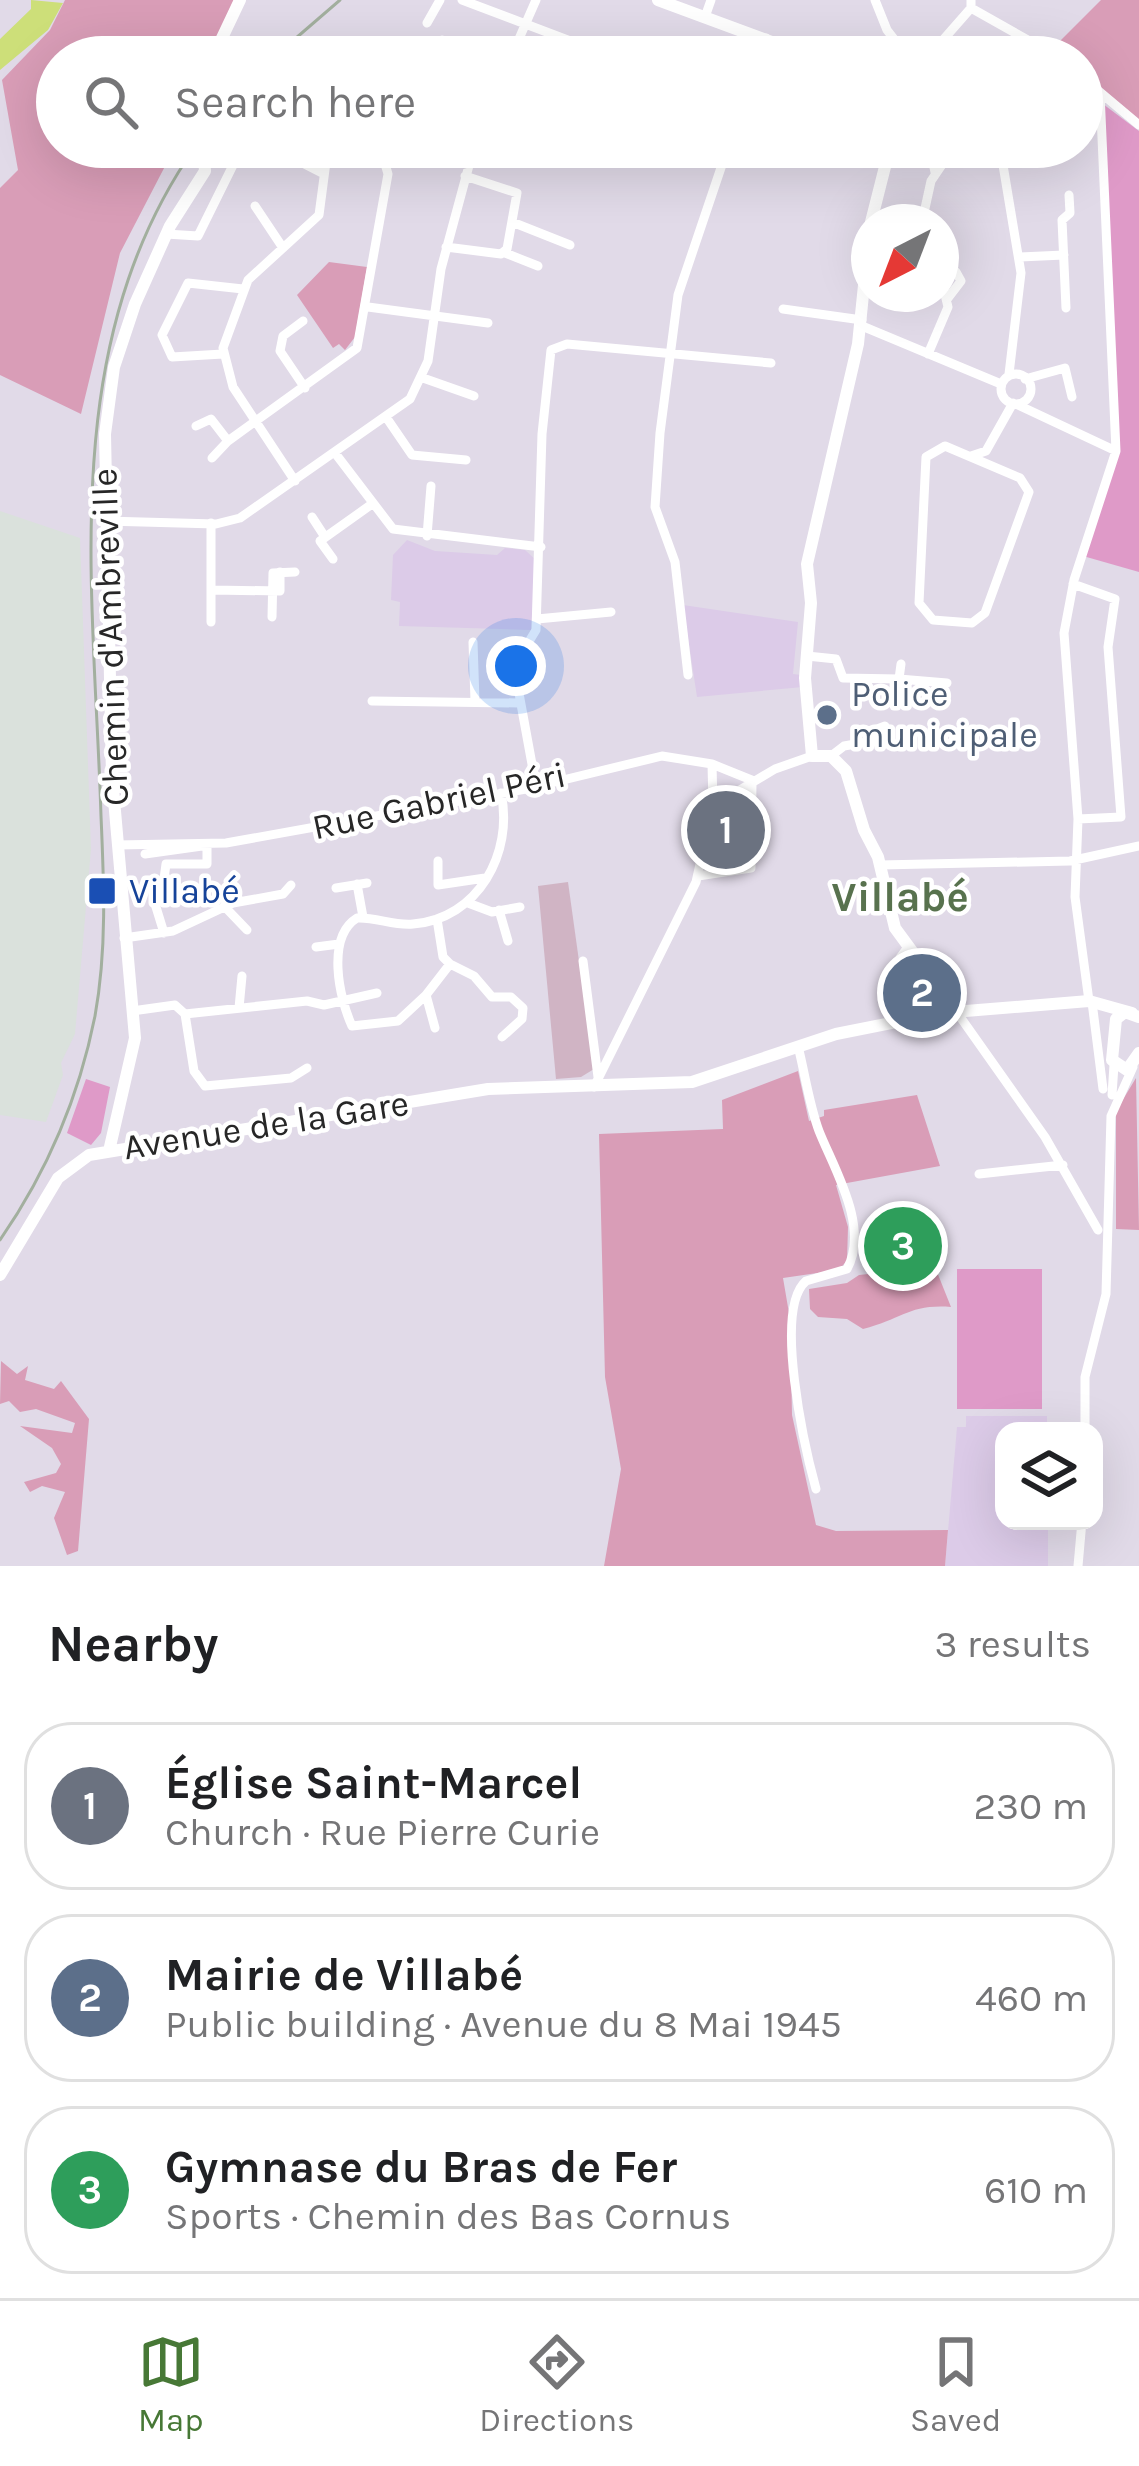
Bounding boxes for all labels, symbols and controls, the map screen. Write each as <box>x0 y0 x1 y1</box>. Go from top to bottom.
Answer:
search box <box>36 36 1103 168</box>
icon: search <box>78 69 144 135</box>
text: Search here <box>174 76 416 128</box>
north arrow <box>851 204 959 312</box>
street label: Chemin d'Ambreville <box>83 467 137 807</box>
your location <box>486 636 546 696</box>
place label: Police municipale <box>851 673 1038 756</box>
marker: Police municipale <box>814 702 840 728</box>
street label: Rue Gabriel Péri <box>308 754 570 848</box>
pin: 1 <box>687 785 765 875</box>
place label: Villabé <box>129 870 240 912</box>
district label: Villabé <box>831 872 969 922</box>
marker: Villabé <box>86 875 118 907</box>
pin: 2 <box>883 948 961 1038</box>
street label: Avenue de la Gare <box>120 1082 412 1168</box>
pin: 3 <box>864 1201 942 1291</box>
map controls <box>995 1422 1103 1530</box>
button: layers <box>995 1422 1103 1530</box>
text: Nearby <box>48 1614 218 1674</box>
text: 3 results <box>934 1621 1091 1667</box>
text: Église Saint-Marcel <box>165 1757 582 1809</box>
text: 1 <box>83 1783 97 1829</box>
text: 230 m <box>973 1783 1088 1829</box>
text: Church · Rue Pierre Curie <box>165 1809 600 1855</box>
text: Mairie de Villabé <box>165 1949 523 2001</box>
text: 2 <box>78 1975 102 2021</box>
text: 460 m <box>975 1975 1088 2021</box>
text: Public building · Avenue du 8 Mai 1945 <box>165 2001 842 2047</box>
text: Gymnase du Bras de Fer <box>165 2141 677 2193</box>
text: 3 <box>78 2167 102 2213</box>
text: 610 m <box>984 2167 1088 2213</box>
text: Sports · Chemin des Bas Cornus <box>165 2193 731 2239</box>
tab: Map <box>138 2329 204 2439</box>
tab: Directions <box>479 2329 634 2439</box>
tab: Saved <box>910 2329 1001 2439</box>

